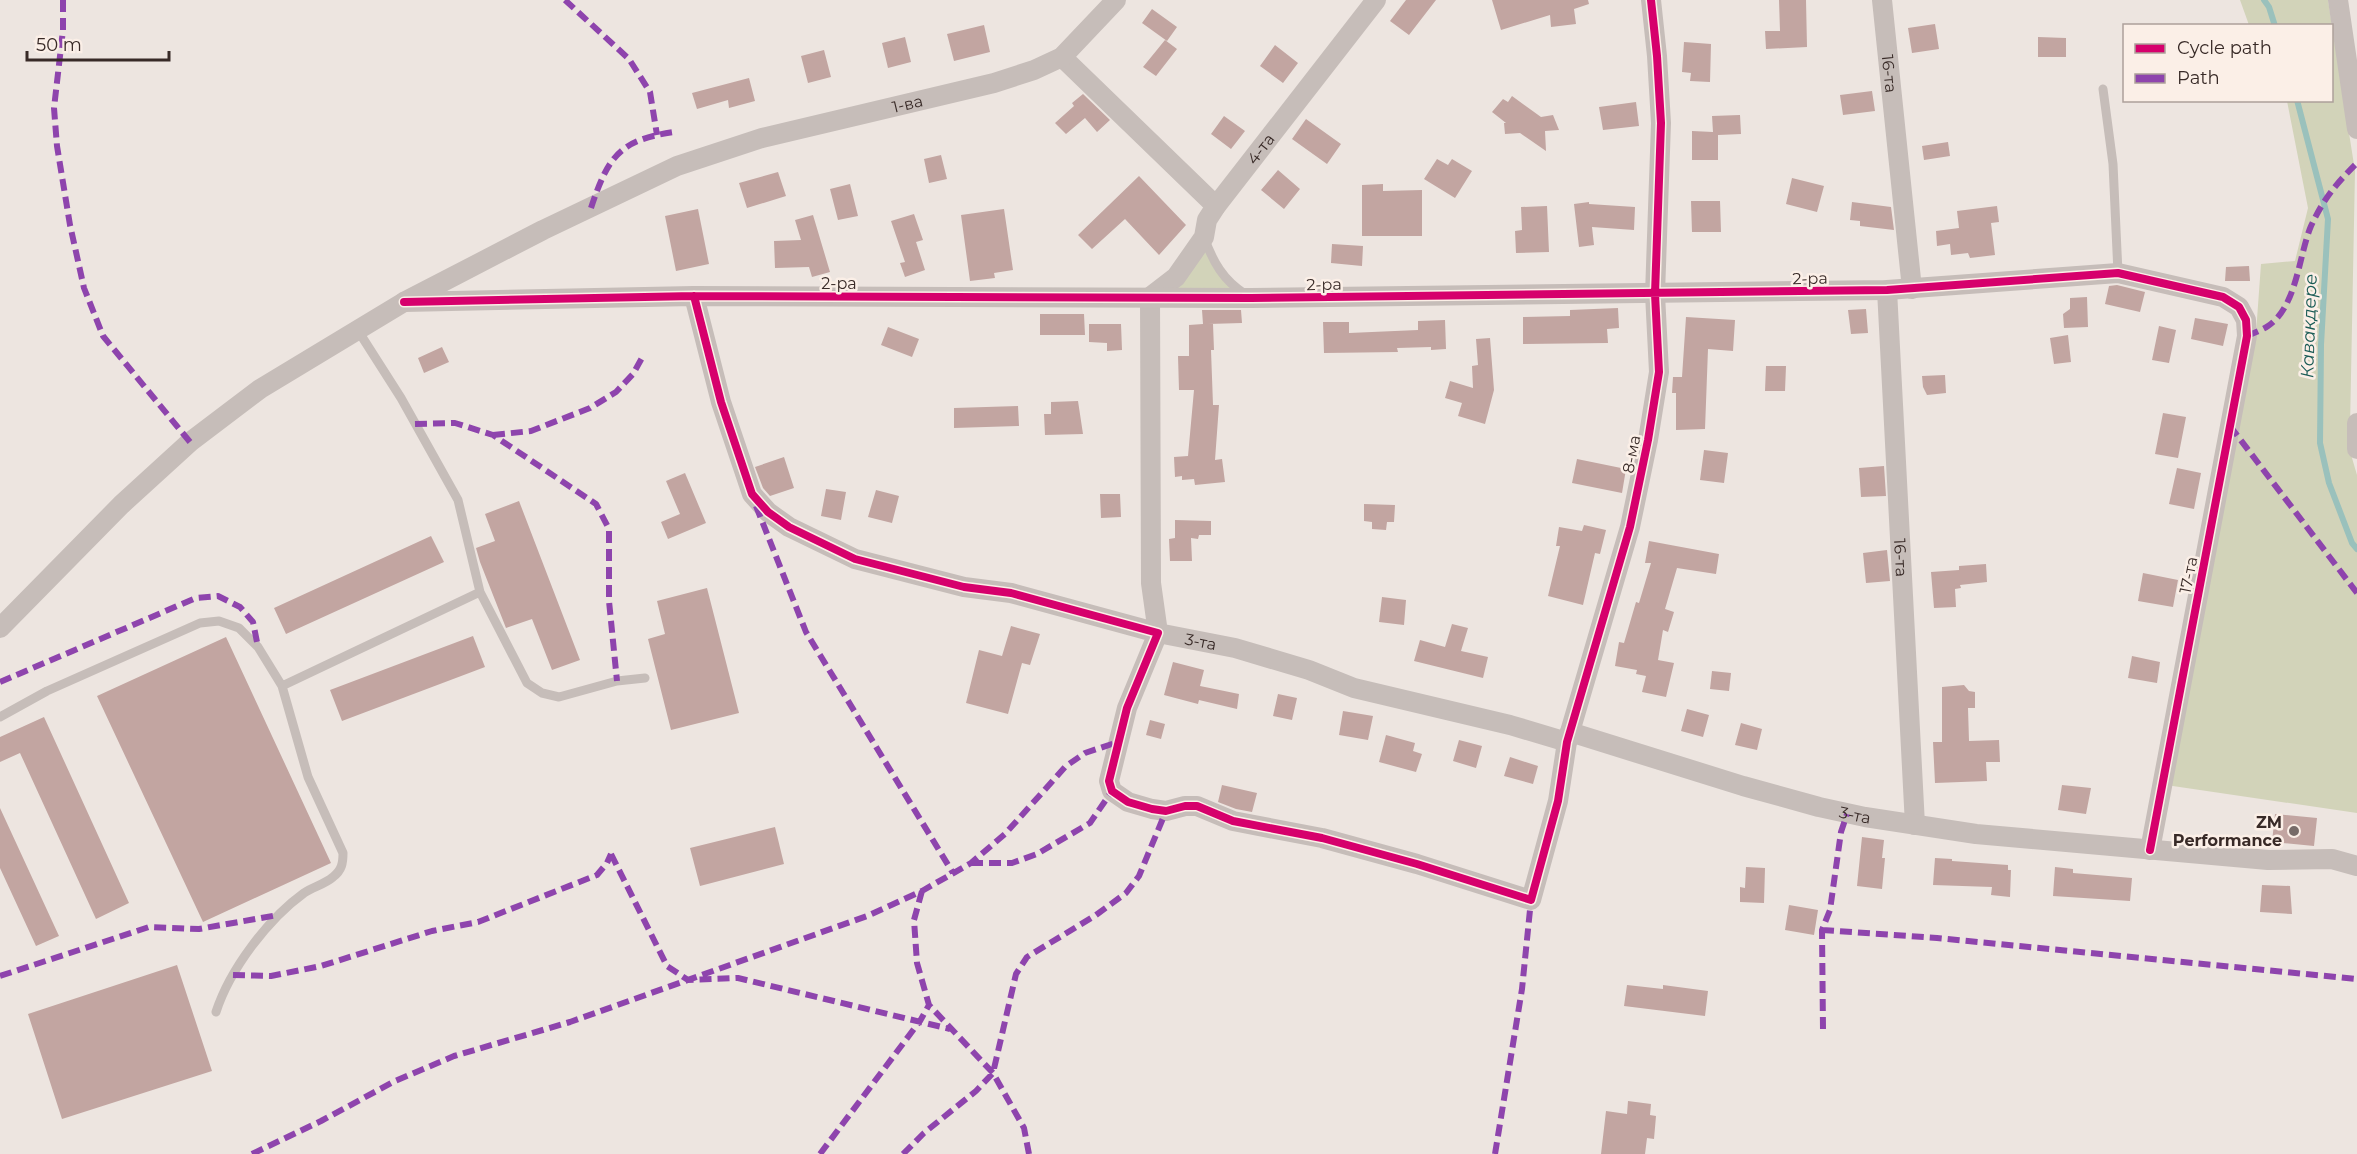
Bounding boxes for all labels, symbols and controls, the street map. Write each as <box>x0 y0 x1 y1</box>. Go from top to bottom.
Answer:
scale bar <box>27 24 170 62</box>
legend <box>2123 24 2333 102</box>
text: 50 m <box>36 34 82 56</box>
text: Cycle path <box>2177 37 2272 59</box>
street label: 16-та <box>1878 54 1901 94</box>
text: Path <box>2177 67 2220 89</box>
street label: 1-ва <box>890 91 925 117</box>
street label: 4-та <box>1243 130 1279 168</box>
street label: 2-ра <box>1792 269 1828 288</box>
water label: Кавакдере <box>2296 273 2322 379</box>
street label: 2-ра <box>821 274 857 293</box>
street label: 2-ра <box>1306 275 1342 294</box>
street label: 8-ма <box>1619 433 1644 475</box>
street label: 16-та <box>1890 538 1911 577</box>
street label: 17-та <box>2176 555 2201 595</box>
street label: 3-та <box>1183 629 1218 654</box>
street label: 3-та <box>1837 803 1872 828</box>
place label: ZM Performance <box>2173 813 2282 850</box>
marker: ZM Performance <box>2287 824 2301 838</box>

